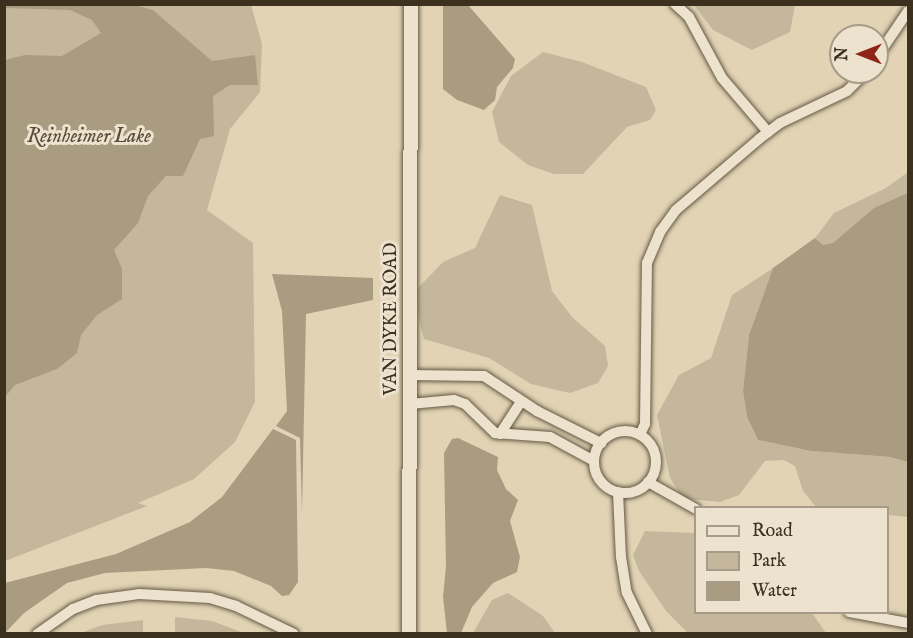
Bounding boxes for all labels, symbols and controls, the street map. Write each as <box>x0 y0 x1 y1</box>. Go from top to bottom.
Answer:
north arrow <box>829 24 889 84</box>
text: N <box>833 47 853 61</box>
water label: Reinheimer Lake <box>27 124 151 148</box>
street label: VAN DYKE ROAD <box>381 243 403 395</box>
legend <box>694 506 889 614</box>
text: Road <box>752 520 793 543</box>
text: Park <box>752 550 786 573</box>
text: Water <box>752 580 797 603</box>

